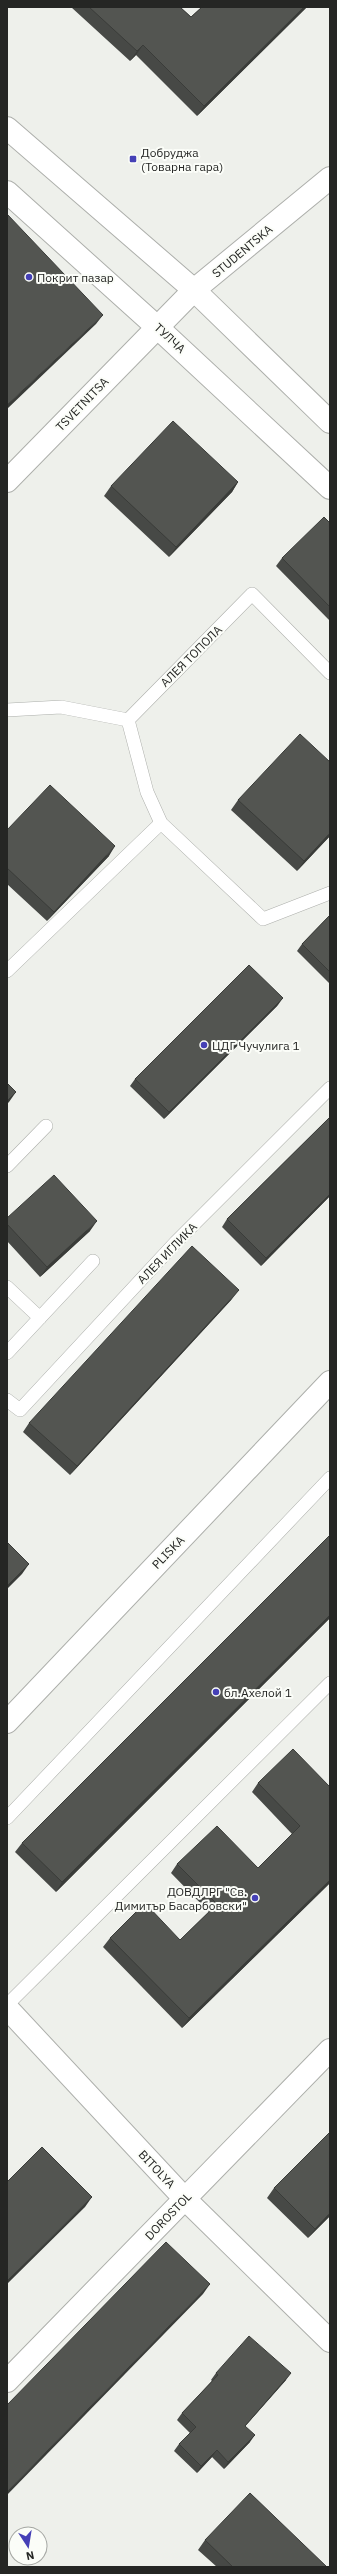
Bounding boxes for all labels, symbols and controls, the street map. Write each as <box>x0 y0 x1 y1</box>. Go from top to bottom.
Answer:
place label: Добруджа (Товарна гара) <box>141 145 223 174</box>
marker: Добруджа (Товарна гара) <box>128 154 138 164</box>
street label: STUDENTSKA <box>209 221 276 281</box>
place label: Покрит пазар <box>37 270 114 285</box>
marker: Покрит пазар <box>24 272 34 282</box>
street label: ТУЛЧА <box>151 320 189 356</box>
street label: TSVETNITSA <box>52 374 112 434</box>
street label: АЛЕЯ ТОПОЛА <box>157 622 225 690</box>
place label: ЦДГ Чучулига 1 <box>212 1038 300 1053</box>
marker: ЦДГ Чучулига 1 <box>199 1040 209 1050</box>
street label: АЛЕЯ ИГЛИКА <box>134 1219 200 1287</box>
street label: PLISKA <box>149 1532 188 1572</box>
place label: бл.Ахелой 1 <box>224 1685 292 1700</box>
marker: бл.Ахелой 1 <box>211 1687 221 1697</box>
place label: ДОВДЛРГ "Св. Димитър Басарбовски" <box>115 1884 247 1913</box>
marker: ДОВДЛРГ "Св. Димитър Басарбовски" <box>250 1893 260 1903</box>
street label: BITOLYA <box>136 2147 179 2192</box>
street label: DOROSTOL <box>142 2189 194 2243</box>
north arrow <box>8 2526 48 2566</box>
text: N <box>25 2548 35 2563</box>

